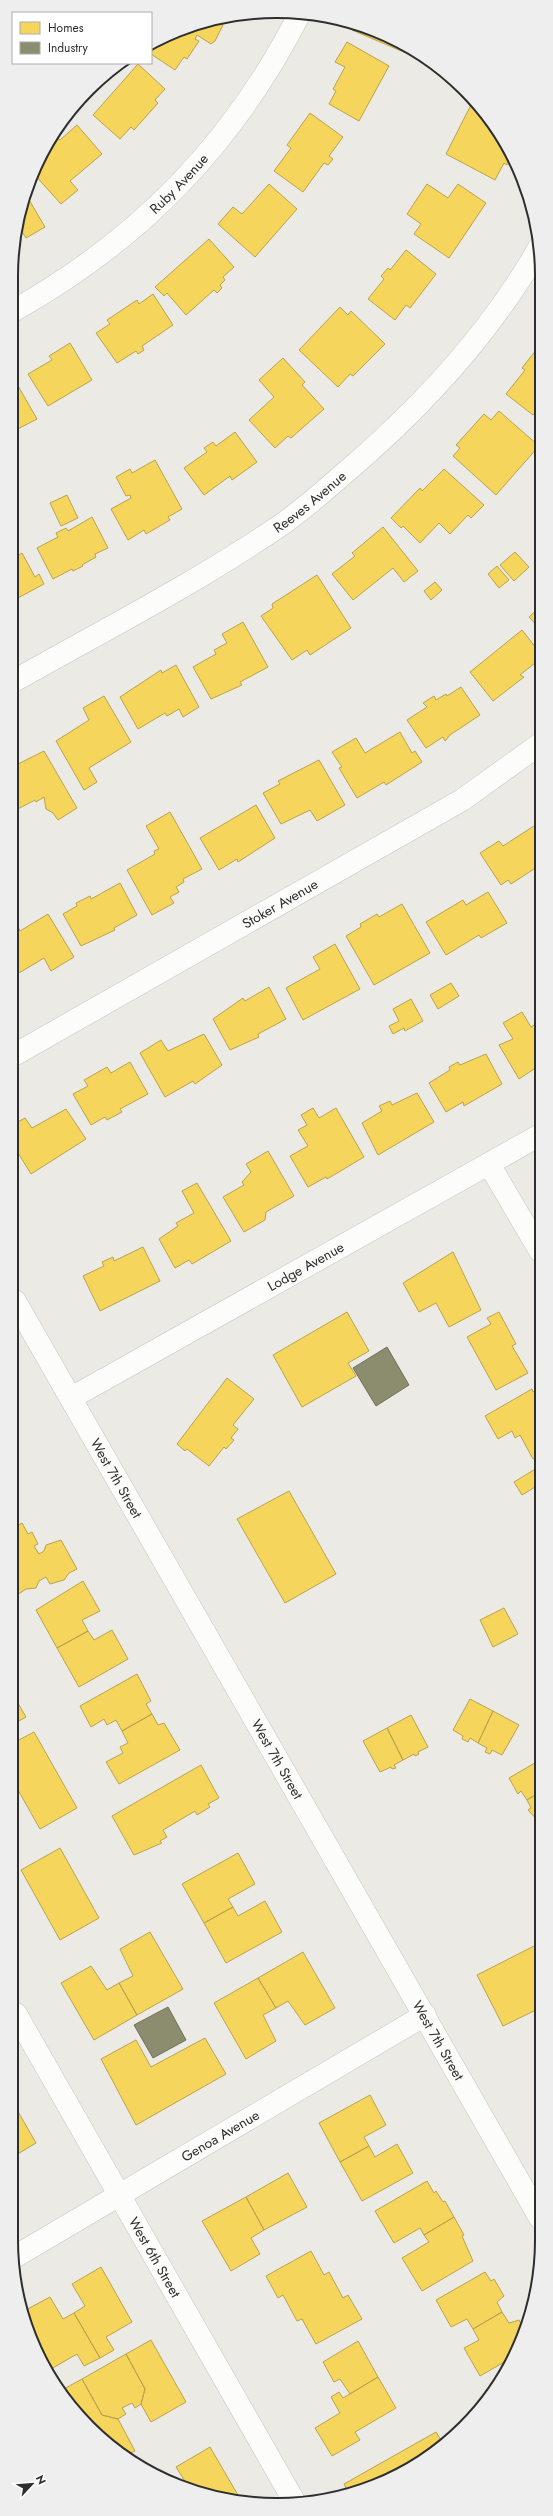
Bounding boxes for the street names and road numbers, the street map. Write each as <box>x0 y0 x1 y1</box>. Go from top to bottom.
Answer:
street label: Ruby Avenue <box>145 149 213 218</box>
street label: Reeves Avenue <box>269 466 350 538</box>
street label: Stoker Avenue <box>238 874 322 933</box>
street label: Lodge Avenue <box>264 1237 348 1296</box>
street label: West 7th Street <box>86 1434 147 1522</box>
street label: West 7th Street <box>247 1716 308 1803</box>
street label: West 7th Street <box>408 1997 469 2085</box>
street label: Genoa Avenue <box>177 2105 263 2167</box>
street label: West 6th Street <box>124 2213 186 2302</box>

